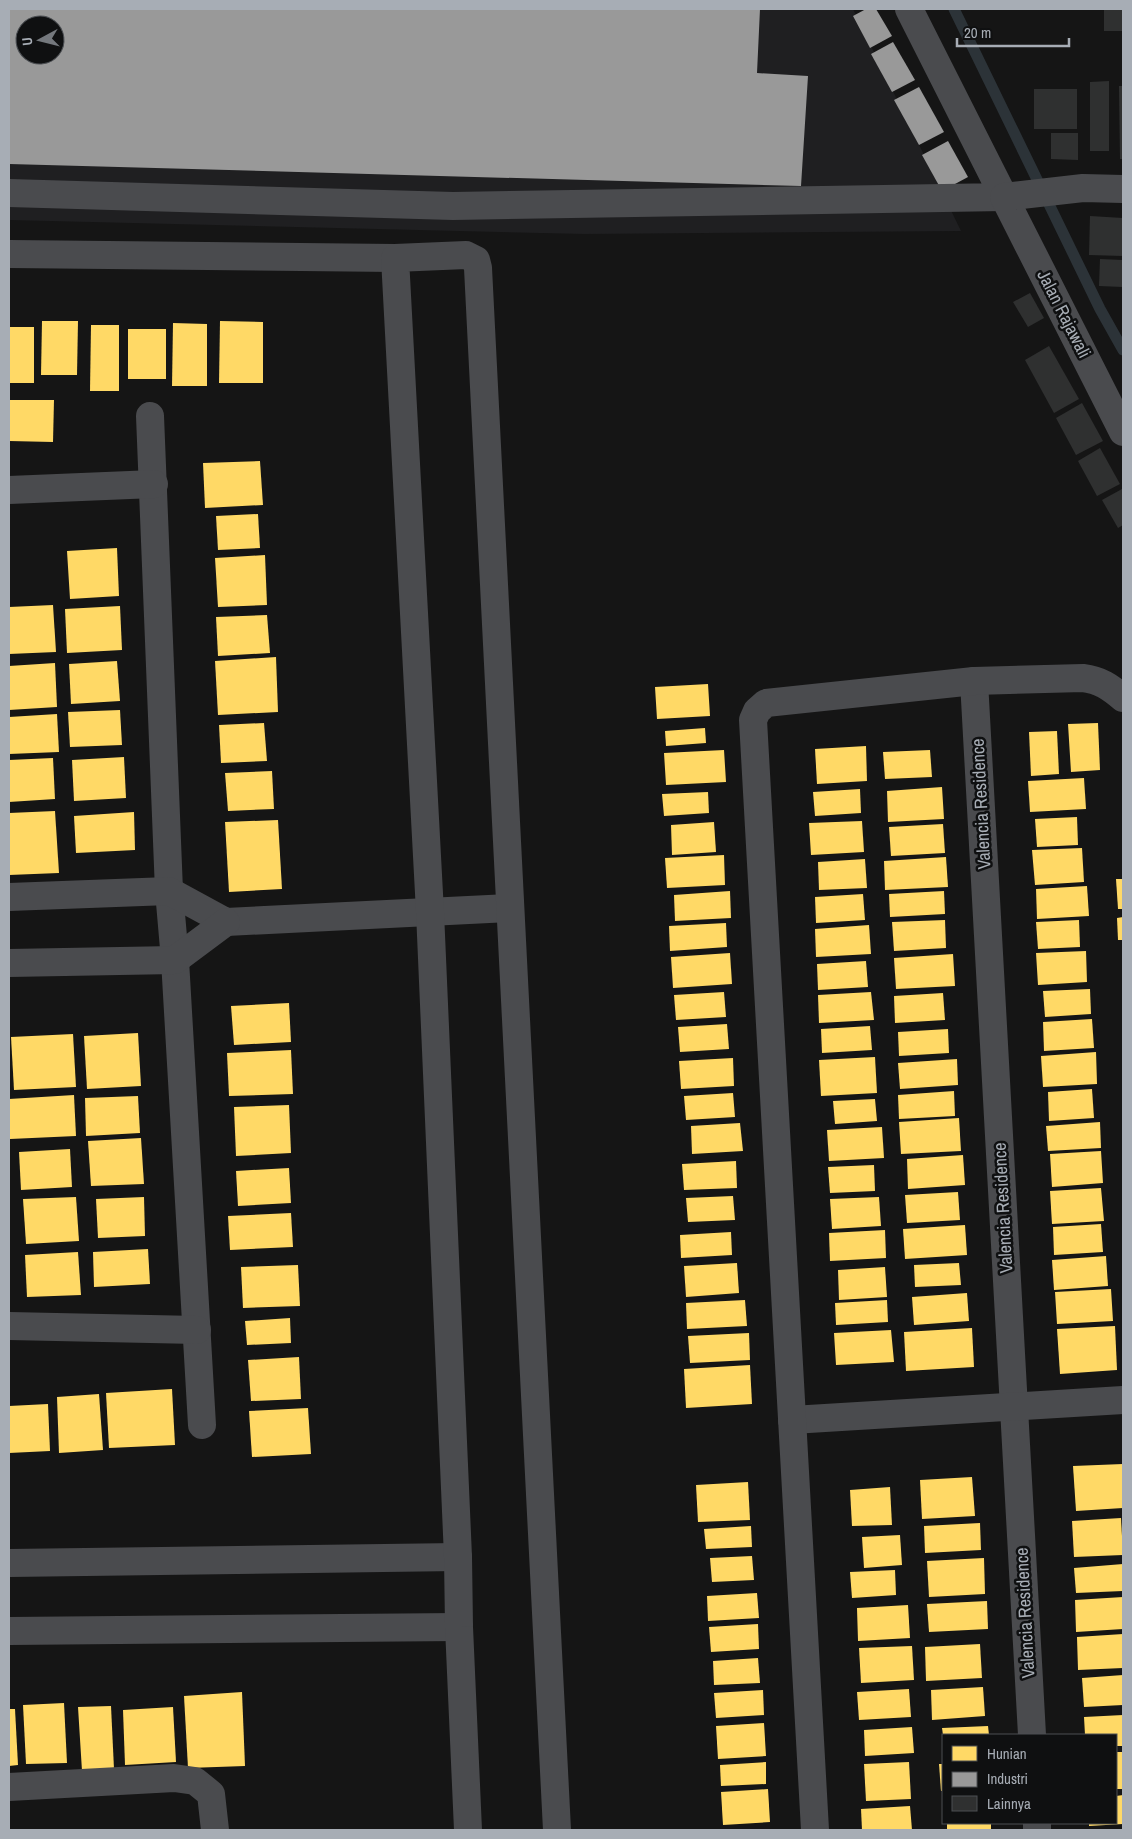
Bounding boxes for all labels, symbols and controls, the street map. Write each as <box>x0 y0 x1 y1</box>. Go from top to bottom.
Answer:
north arrow <box>15 15 65 65</box>
scale bar <box>957 15 1070 47</box>
text: 20 m <box>964 22 991 43</box>
text: U <box>18 36 37 47</box>
street label: Jalan Rajawali <box>1032 265 1097 362</box>
street label: Valencia Residence <box>965 738 996 870</box>
street label: Valencia Residence <box>987 1142 1018 1274</box>
street label: Valencia Residence <box>1009 1547 1040 1679</box>
legend <box>942 1734 1117 1824</box>
text: Hunian <box>987 1743 1027 1764</box>
text: Industri <box>987 1768 1028 1789</box>
text: Lainnya <box>987 1793 1031 1814</box>

